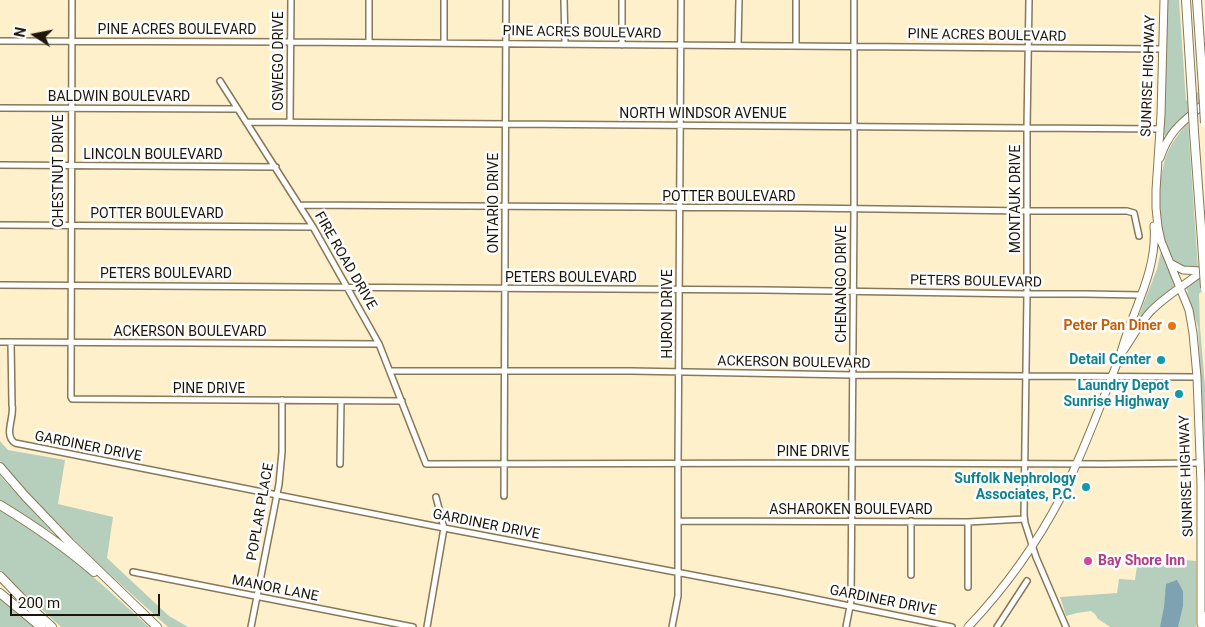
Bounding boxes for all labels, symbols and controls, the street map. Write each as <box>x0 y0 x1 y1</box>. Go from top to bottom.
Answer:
north arrow <box>10 10 60 60</box>
street label: OSWEGO DRIVE <box>271 11 287 111</box>
street label: SUNRISE HIGHWAY <box>1138 15 1160 137</box>
street label: PINE ACRES BOULEVARD <box>98 22 256 38</box>
street label: PINE ACRES BOULEVARD <box>502 23 662 43</box>
text: N <box>11 26 29 39</box>
street label: PINE ACRES BOULEVARD <box>907 26 1067 46</box>
street label: BALDWIN BOULEVARD <box>48 89 190 105</box>
street label: NORTH WINDSOR AVENUE <box>619 106 787 122</box>
street label: CHESTNUT DRIVE <box>51 114 67 228</box>
street label: MONTAUK DRIVE <box>1008 145 1024 253</box>
street label: LINCOLN BOULEVARD <box>83 147 223 163</box>
street label: ONTARIO DRIVE <box>486 153 502 253</box>
street label: POTTER BOULEVARD <box>662 189 796 205</box>
street label: POTTER BOULEVARD <box>90 206 224 222</box>
street label: FIRE ROAD DRIVE <box>310 209 380 313</box>
street label: CHENANGO DRIVE <box>834 225 850 343</box>
street label: PETERS BOULEVARD <box>100 266 232 282</box>
street label: HURON DRIVE <box>660 269 676 359</box>
street label: PETERS BOULEVARD <box>505 270 637 286</box>
street label: PETERS BOULEVARD <box>910 272 1042 292</box>
place label: Peter Pan Diner <box>1063 318 1162 334</box>
marker: Peter Pan Diner <box>1166 320 1178 332</box>
street label: ACKERSON BOULEVARD <box>113 324 267 340</box>
place label: Detail Center <box>1069 352 1151 368</box>
street label: ACKERSON BOULEVARD <box>717 353 871 373</box>
marker: Detail Center <box>1155 354 1167 366</box>
place label: Laundry Depot Sunrise Highway <box>1063 378 1169 411</box>
street label: PINE DRIVE <box>173 381 245 397</box>
marker: Laundry Depot Sunrise Highway <box>1173 388 1185 400</box>
street label: SUNRISE HIGHWAY <box>1176 415 1198 537</box>
street label: GARDINER DRIVE <box>33 428 143 466</box>
street label: PINE DRIVE <box>777 444 849 460</box>
street label: POPLAR PLACE <box>244 462 278 562</box>
place label: Suffolk Nephrology Associates, P.C. <box>954 471 1076 504</box>
marker: Suffolk Nephrology Associates, P.C. <box>1080 481 1092 493</box>
street label: ASHAROKEN BOULEVARD <box>769 502 933 518</box>
street label: GARDINER DRIVE <box>431 506 541 544</box>
place label: Bay Shore Inn <box>1098 553 1185 569</box>
marker: Bay Shore Inn <box>1082 555 1094 567</box>
street label: MANOR LANE <box>230 572 320 606</box>
street label: GARDINER DRIVE <box>828 582 938 620</box>
scale bar <box>12 584 162 616</box>
text: 200 m <box>18 594 60 612</box>

